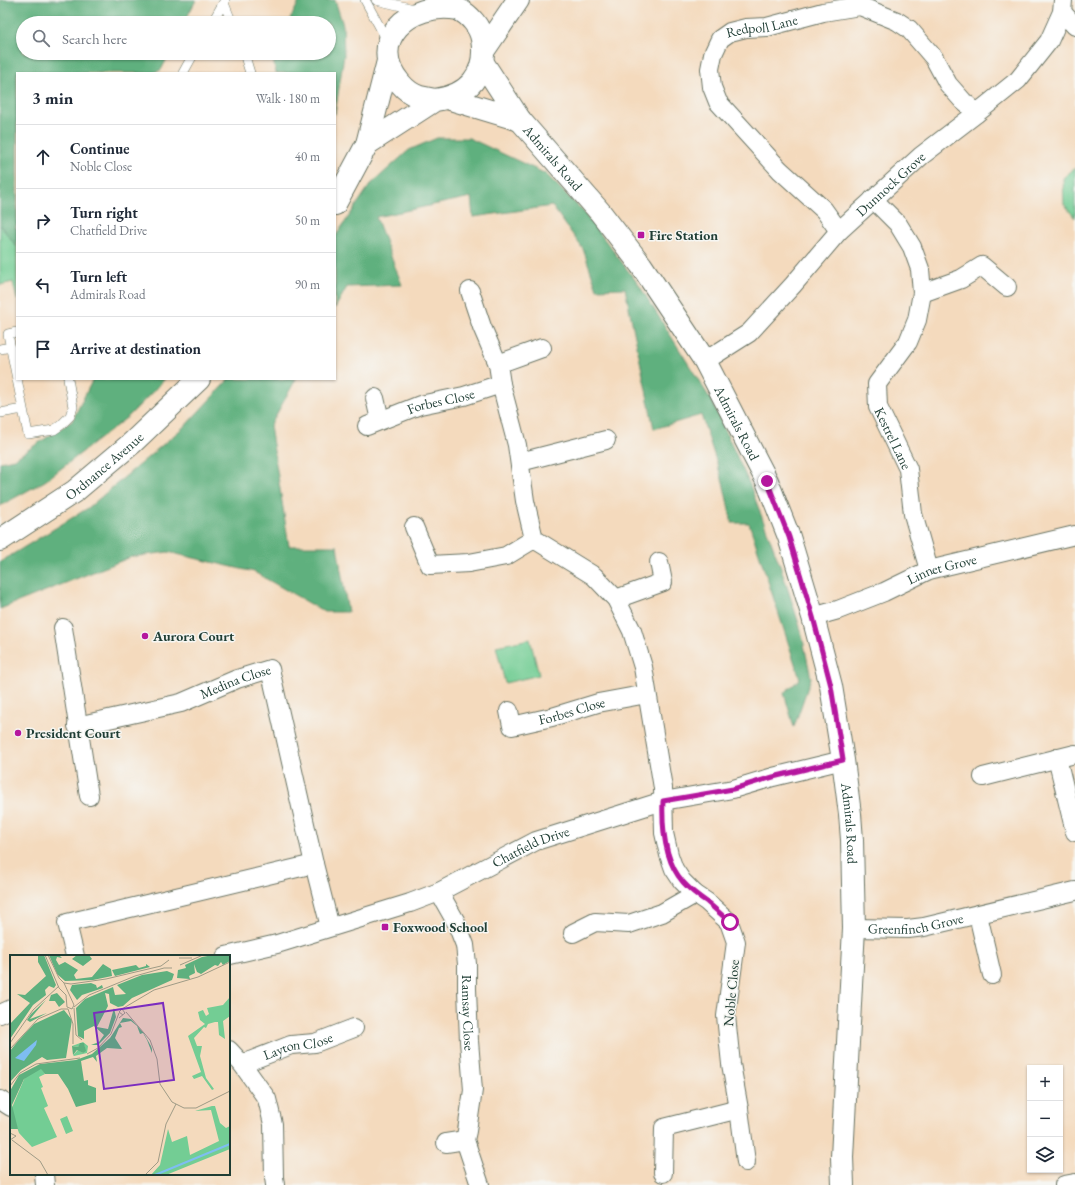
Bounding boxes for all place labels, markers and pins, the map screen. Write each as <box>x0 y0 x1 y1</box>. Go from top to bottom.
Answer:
place label: Fire Station <box>649 226 718 244</box>
marker: Fire Station <box>636 230 646 240</box>
place label: Aurora Court <box>152 627 235 645</box>
marker: Aurora Court <box>140 631 150 641</box>
place label: President Court <box>26 724 121 742</box>
marker: President Court <box>13 728 23 738</box>
place label: Foxwood School <box>393 918 488 936</box>
marker: Foxwood School <box>380 922 390 932</box>

